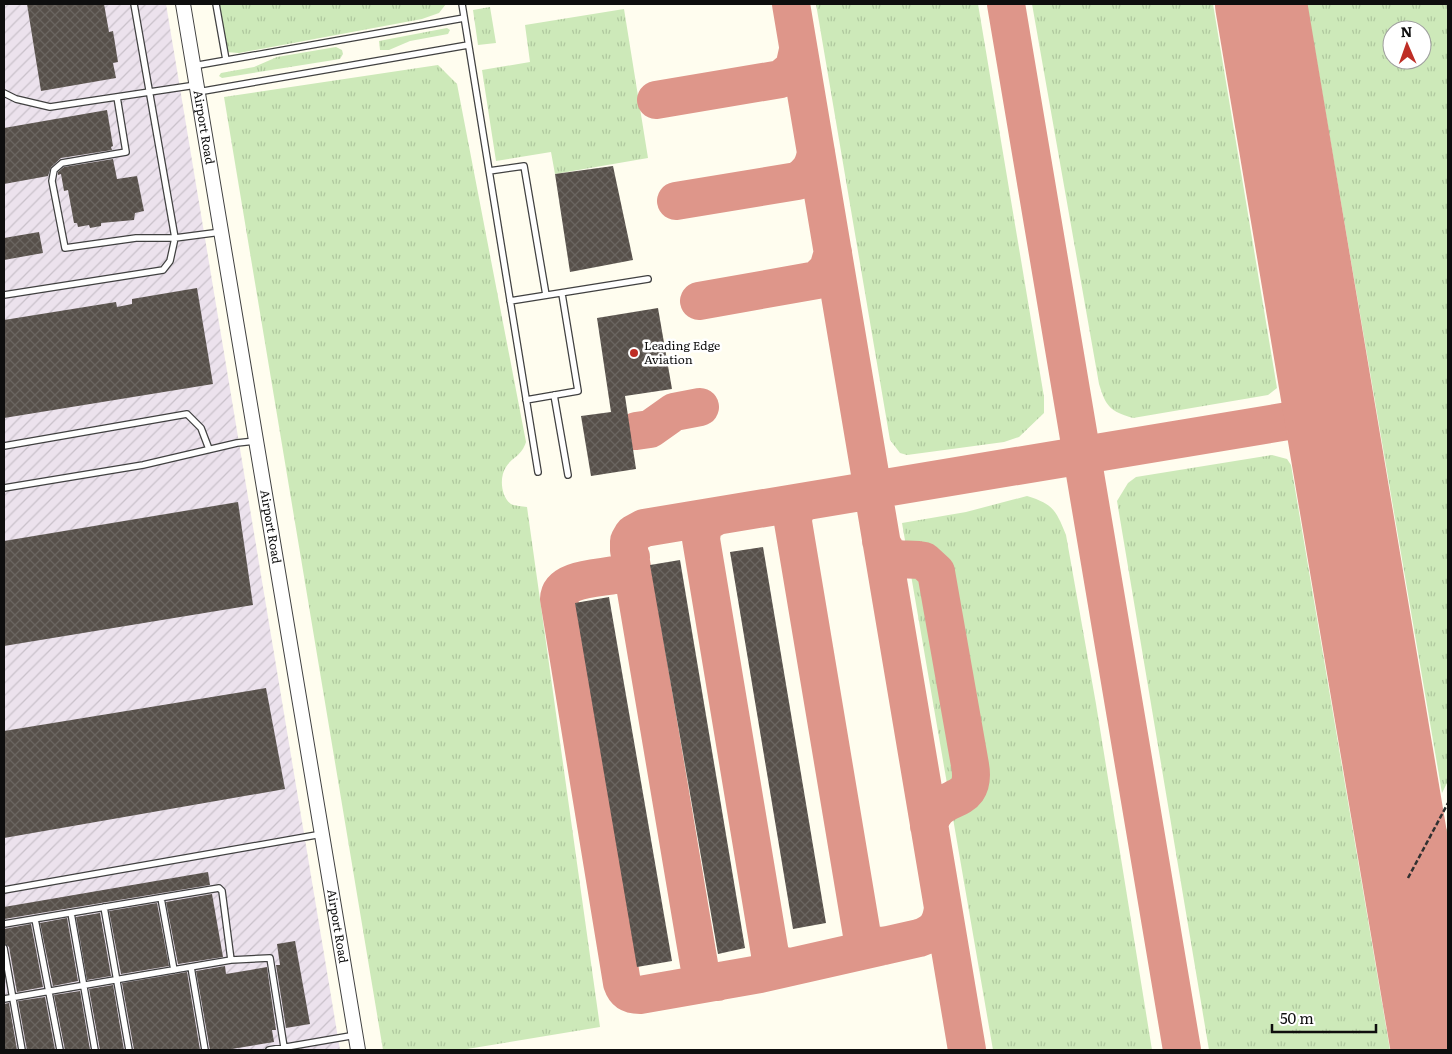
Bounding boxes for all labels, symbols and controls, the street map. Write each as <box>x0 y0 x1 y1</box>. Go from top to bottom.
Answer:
north arrow <box>1382 20 1432 70</box>
text: N <box>1400 21 1413 41</box>
street label: Airport Road <box>190 89 220 166</box>
place label: Leading Edge Aviation <box>644 336 720 368</box>
marker: Leading Edge Aviation <box>628 347 640 359</box>
street label: Airport Road <box>256 488 287 566</box>
street label: Airport Road <box>323 888 353 965</box>
scale bar <box>1272 1002 1376 1034</box>
text: 50 m <box>1280 1006 1314 1029</box>

